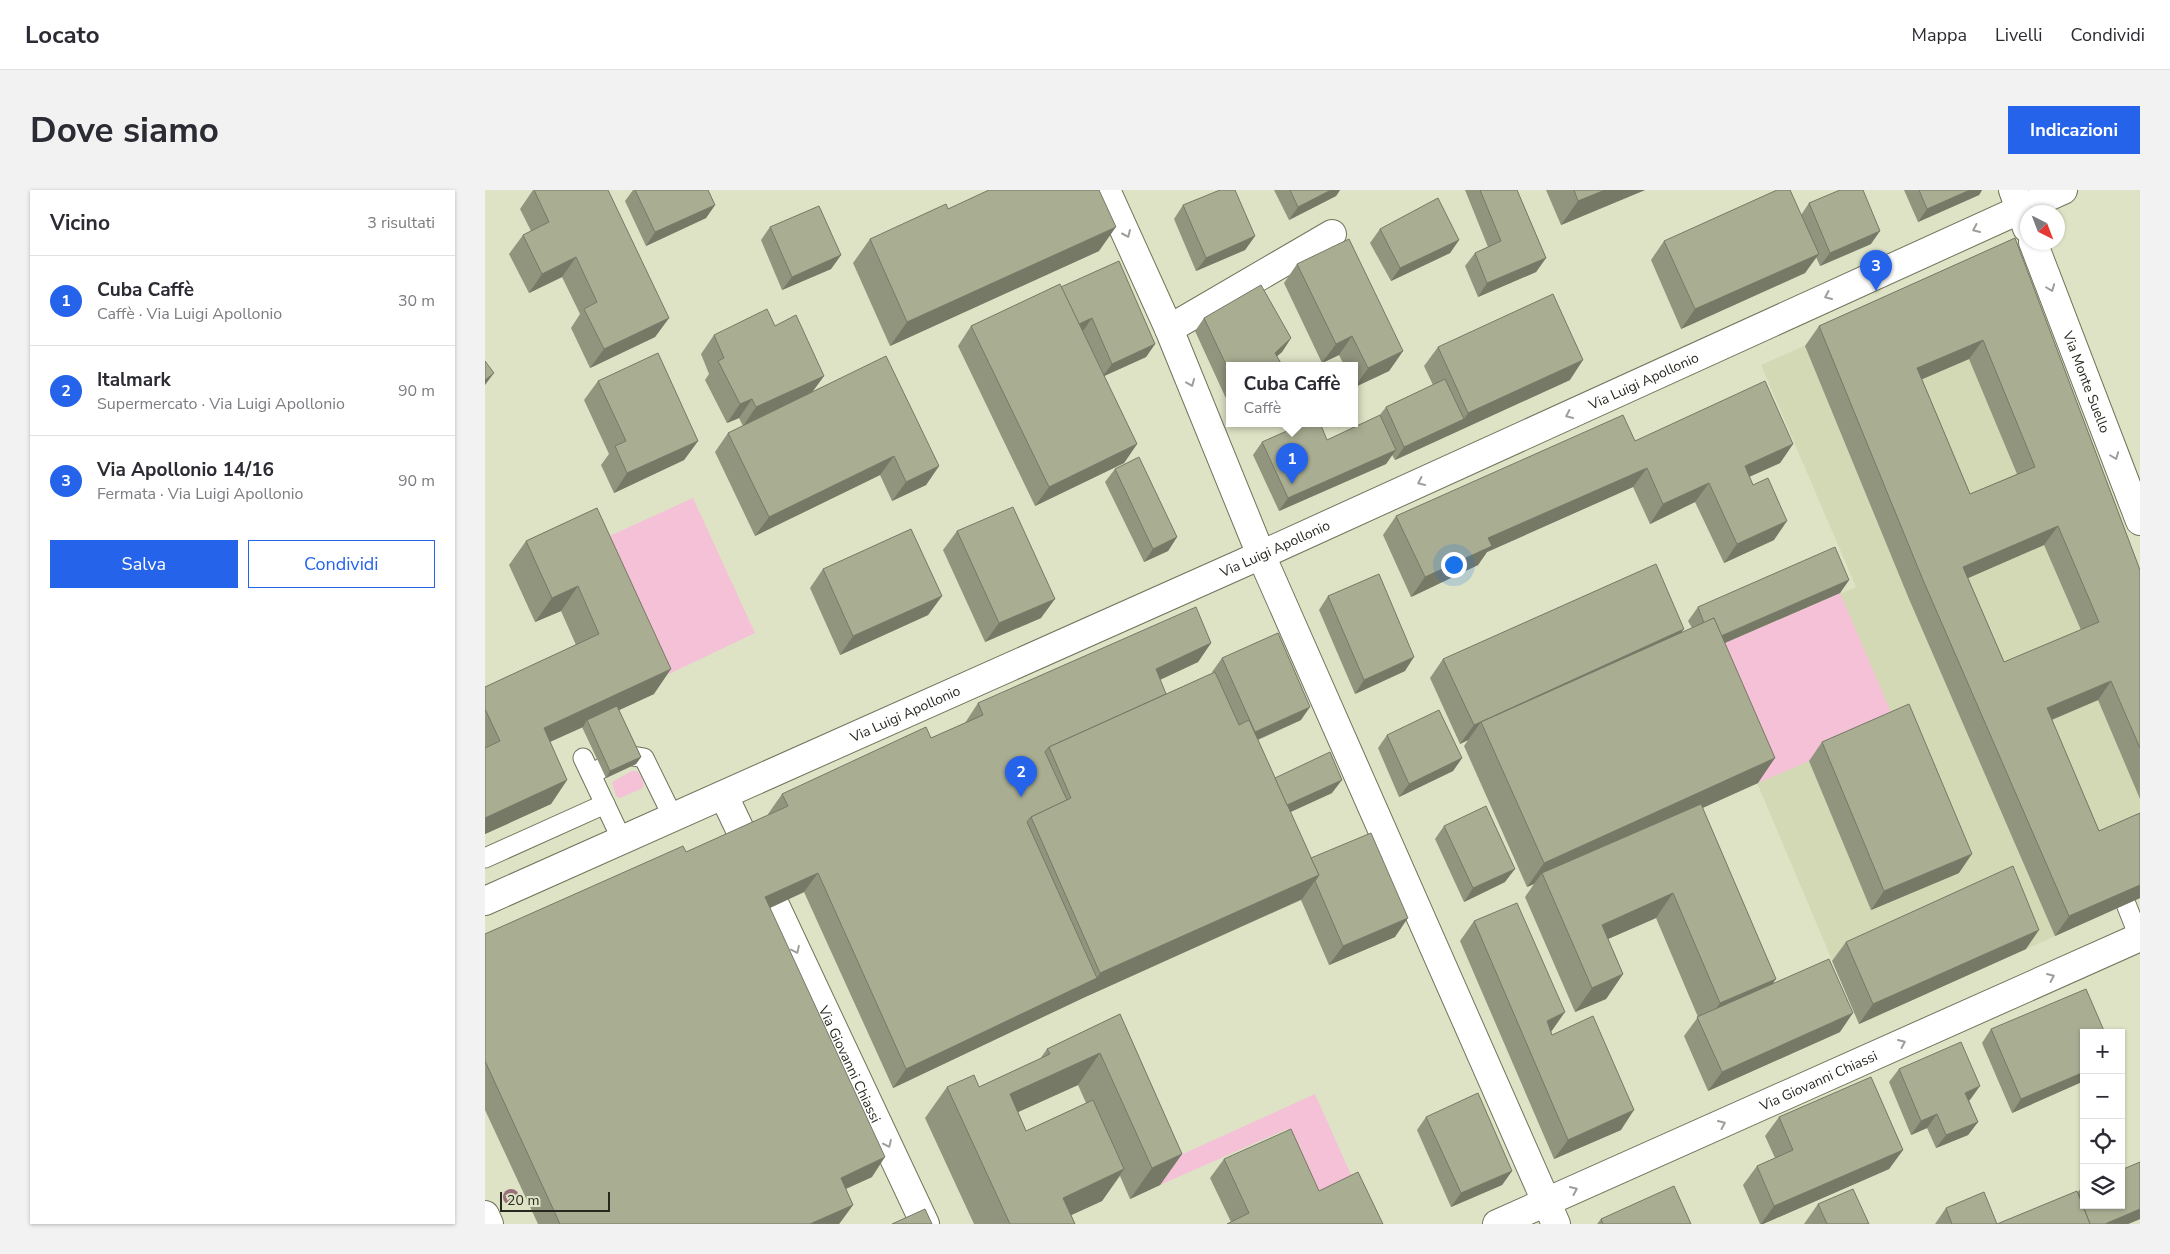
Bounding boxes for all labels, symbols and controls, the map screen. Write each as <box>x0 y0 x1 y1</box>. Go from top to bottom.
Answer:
text: Locato <box>25 19 100 51</box>
text: Mappa <box>1912 23 1967 47</box>
text: Livelli <box>1995 23 2042 47</box>
text: Condividi <box>2070 23 2145 47</box>
button: Indicazioni <box>2008 106 2140 154</box>
text: Dove siamo <box>30 107 219 154</box>
north arrow <box>2020 205 2065 250</box>
text: Vicino <box>50 209 110 237</box>
text: 3 risultati <box>367 212 435 234</box>
one-way arrow <box>1972 223 1981 233</box>
one-way arrow <box>1120 229 1131 238</box>
pin: 3 <box>1860 250 1892 291</box>
text: Cuba Caffè <box>97 277 194 303</box>
one-way arrow <box>2044 283 2055 292</box>
text: 1 <box>61 290 71 312</box>
text: 30 m <box>398 290 435 312</box>
one-way arrow <box>1824 290 1833 301</box>
text: Caffè · Via Luigi Apollonio <box>97 303 282 325</box>
street label: Via Monte Suello <box>2058 328 2115 436</box>
street label: Via Luigi Apollonio <box>1585 348 1702 415</box>
popup <box>1226 362 1358 427</box>
text: Italmark <box>97 367 171 393</box>
text: Cuba Caffè <box>1244 371 1340 397</box>
one-way arrow <box>1186 379 1196 387</box>
text: 2 <box>61 380 71 402</box>
text: 90 m <box>398 380 435 402</box>
text: Supermercato · Via Luigi Apollonio <box>97 393 345 415</box>
text: Caffè <box>1244 397 1281 419</box>
one-way arrow <box>1565 408 1574 419</box>
pin: 1 <box>1276 443 1308 484</box>
one-way arrow <box>2109 451 2119 460</box>
text: Via Apollonio 14/16 <box>97 457 274 483</box>
text: 3 <box>61 470 71 492</box>
text: 90 m <box>398 470 435 492</box>
one-way arrow <box>1417 476 1426 487</box>
text: Fermata · Via Luigi Apollonio <box>97 483 303 505</box>
street label: Via Luigi Apollonio <box>1216 515 1333 582</box>
button: Salva <box>50 540 238 588</box>
button: Condividi <box>248 540 435 588</box>
your location <box>1441 552 1467 578</box>
street label: Via Luigi Apollonio <box>846 681 963 747</box>
pin: 2 <box>1005 756 1037 797</box>
one-way arrow <box>790 944 800 953</box>
one-way arrow <box>2046 973 2055 983</box>
street label: Via Giovanni Chiassi <box>814 1002 886 1126</box>
map controls <box>2080 1029 2125 1209</box>
button: + <box>2080 1029 2125 1074</box>
one-way arrow <box>1897 1039 1906 1050</box>
street label: Via Giovanni Chiassi <box>1756 1046 1880 1116</box>
button: − <box>2080 1074 2125 1119</box>
one-way arrow <box>1717 1119 1726 1130</box>
button: locate <box>2080 1119 2125 1164</box>
one-way arrow <box>881 1139 892 1148</box>
button: layers <box>2080 1164 2125 1209</box>
one-way arrow <box>1569 1186 1578 1197</box>
scale bar <box>500 1189 610 1212</box>
text: 20 m <box>507 1191 539 1210</box>

